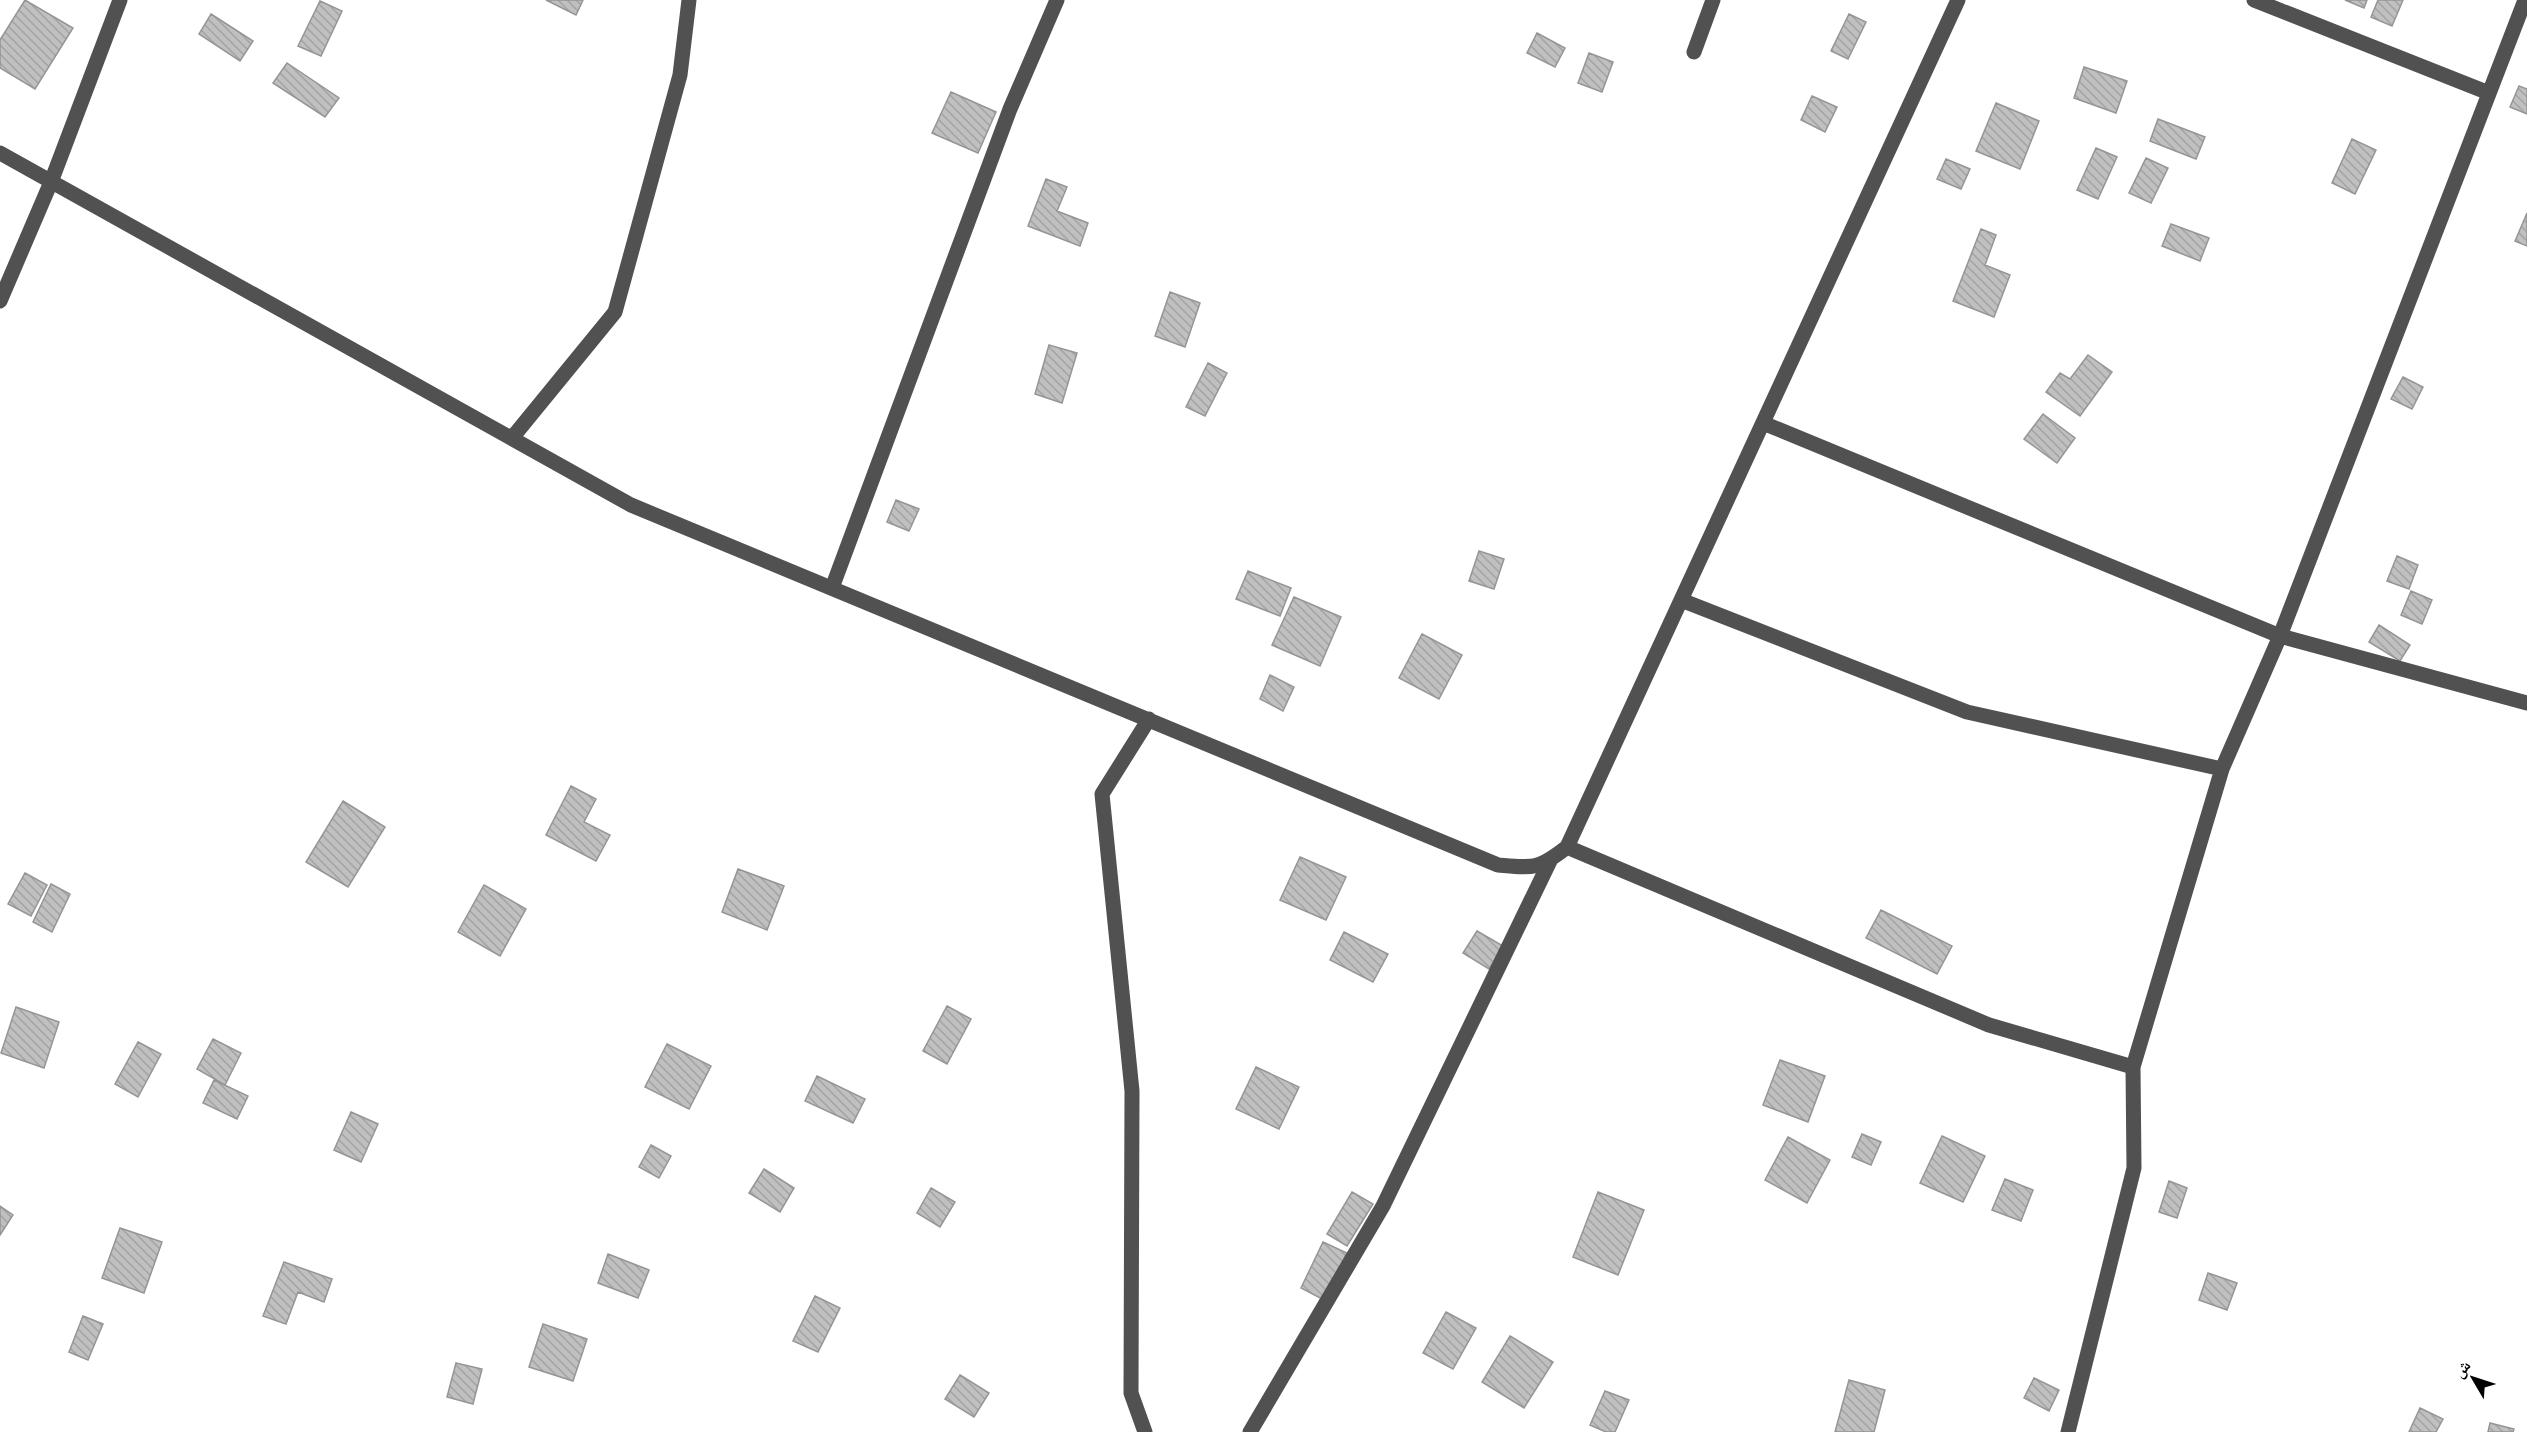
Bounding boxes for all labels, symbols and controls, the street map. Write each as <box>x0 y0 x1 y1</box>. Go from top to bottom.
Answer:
north arrow <box>2443 1348 2503 1408</box>
text: ش <box>2449 1356 2474 1381</box>

